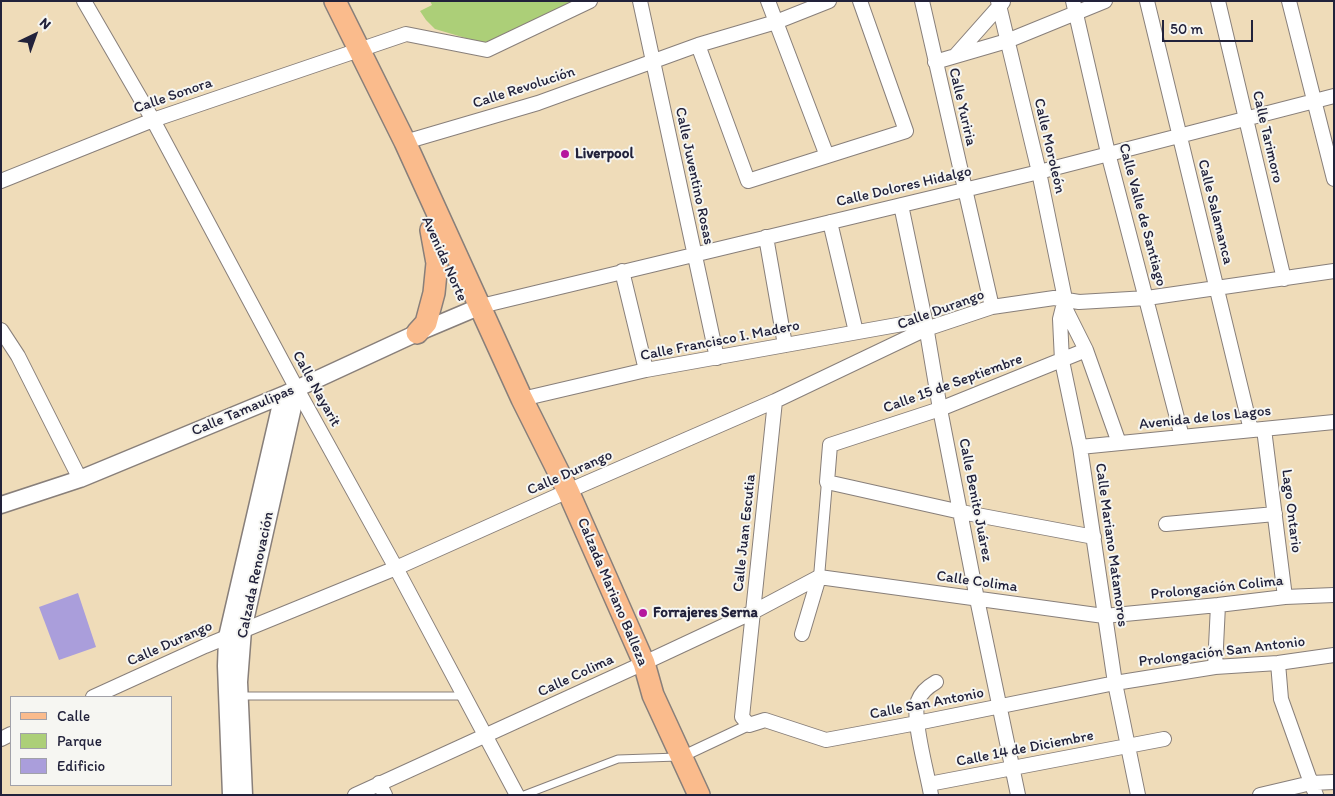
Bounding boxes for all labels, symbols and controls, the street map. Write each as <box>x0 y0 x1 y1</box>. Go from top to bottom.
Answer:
north arrow <box>10 10 60 60</box>
scale bar <box>1165 10 1256 42</box>
text: N <box>36 14 55 33</box>
text: 50 m <box>1170 20 1203 38</box>
street label: Calle Revolución <box>470 63 578 113</box>
street label: Calle Yuriria <box>944 66 980 148</box>
street label: Calle Sonora <box>131 74 215 118</box>
street label: Calle Tarimoro <box>1248 89 1286 185</box>
street label: Calle Moroleón <box>1029 97 1069 195</box>
street label: Calle Juventino Rosas <box>671 106 717 246</box>
street label: Calle Valle de Santiago <box>1114 141 1170 289</box>
place label: Liverpool <box>575 145 634 163</box>
marker: Liverpool <box>559 148 571 160</box>
street label: Calle Salamanca <box>1193 158 1237 266</box>
street label: Calle Dolores Hidalgo <box>835 163 973 211</box>
street label: Avenida Norte <box>417 214 471 304</box>
street label: Calle Durango <box>895 286 987 334</box>
street label: Calle Francisco I. Madero <box>639 317 801 365</box>
street label: Calle Nayarit <box>288 348 344 430</box>
street label: Calle 15 de Septiembre <box>881 350 1025 418</box>
street label: Calle Tamaulipas <box>189 381 297 441</box>
street label: Avenida de los Lagos <box>1138 402 1272 434</box>
street label: Calle Benito Juárez <box>954 437 996 563</box>
street label: Calle Durango <box>525 446 615 500</box>
street label: Calle Mariano Matamoros <box>1091 462 1131 628</box>
street label: Lago Ontario <box>1277 468 1305 554</box>
street label: Calle Juan Escutia <box>730 473 760 593</box>
street label: Calzada Renovación <box>234 510 278 640</box>
street label: Calzada Mariano Balleza <box>573 515 651 669</box>
street label: Calle Colima <box>935 567 1019 597</box>
street label: Prolongación Colima <box>1150 572 1284 604</box>
place label: Forrajeres Serna <box>653 604 758 622</box>
marker: Forrajeres Serna <box>637 607 649 619</box>
street label: Calle Durango <box>125 617 215 671</box>
street label: Prolongación San Antonio <box>1138 633 1306 671</box>
street label: Calle Colima <box>535 651 617 701</box>
street label: Calle San Antonio <box>868 684 986 724</box>
legend <box>10 696 172 786</box>
text: Calle <box>57 707 90 725</box>
street label: Calle 14 de Diciembre <box>955 727 1095 771</box>
text: Parque <box>57 732 102 750</box>
text: Edificio <box>57 757 105 775</box>

